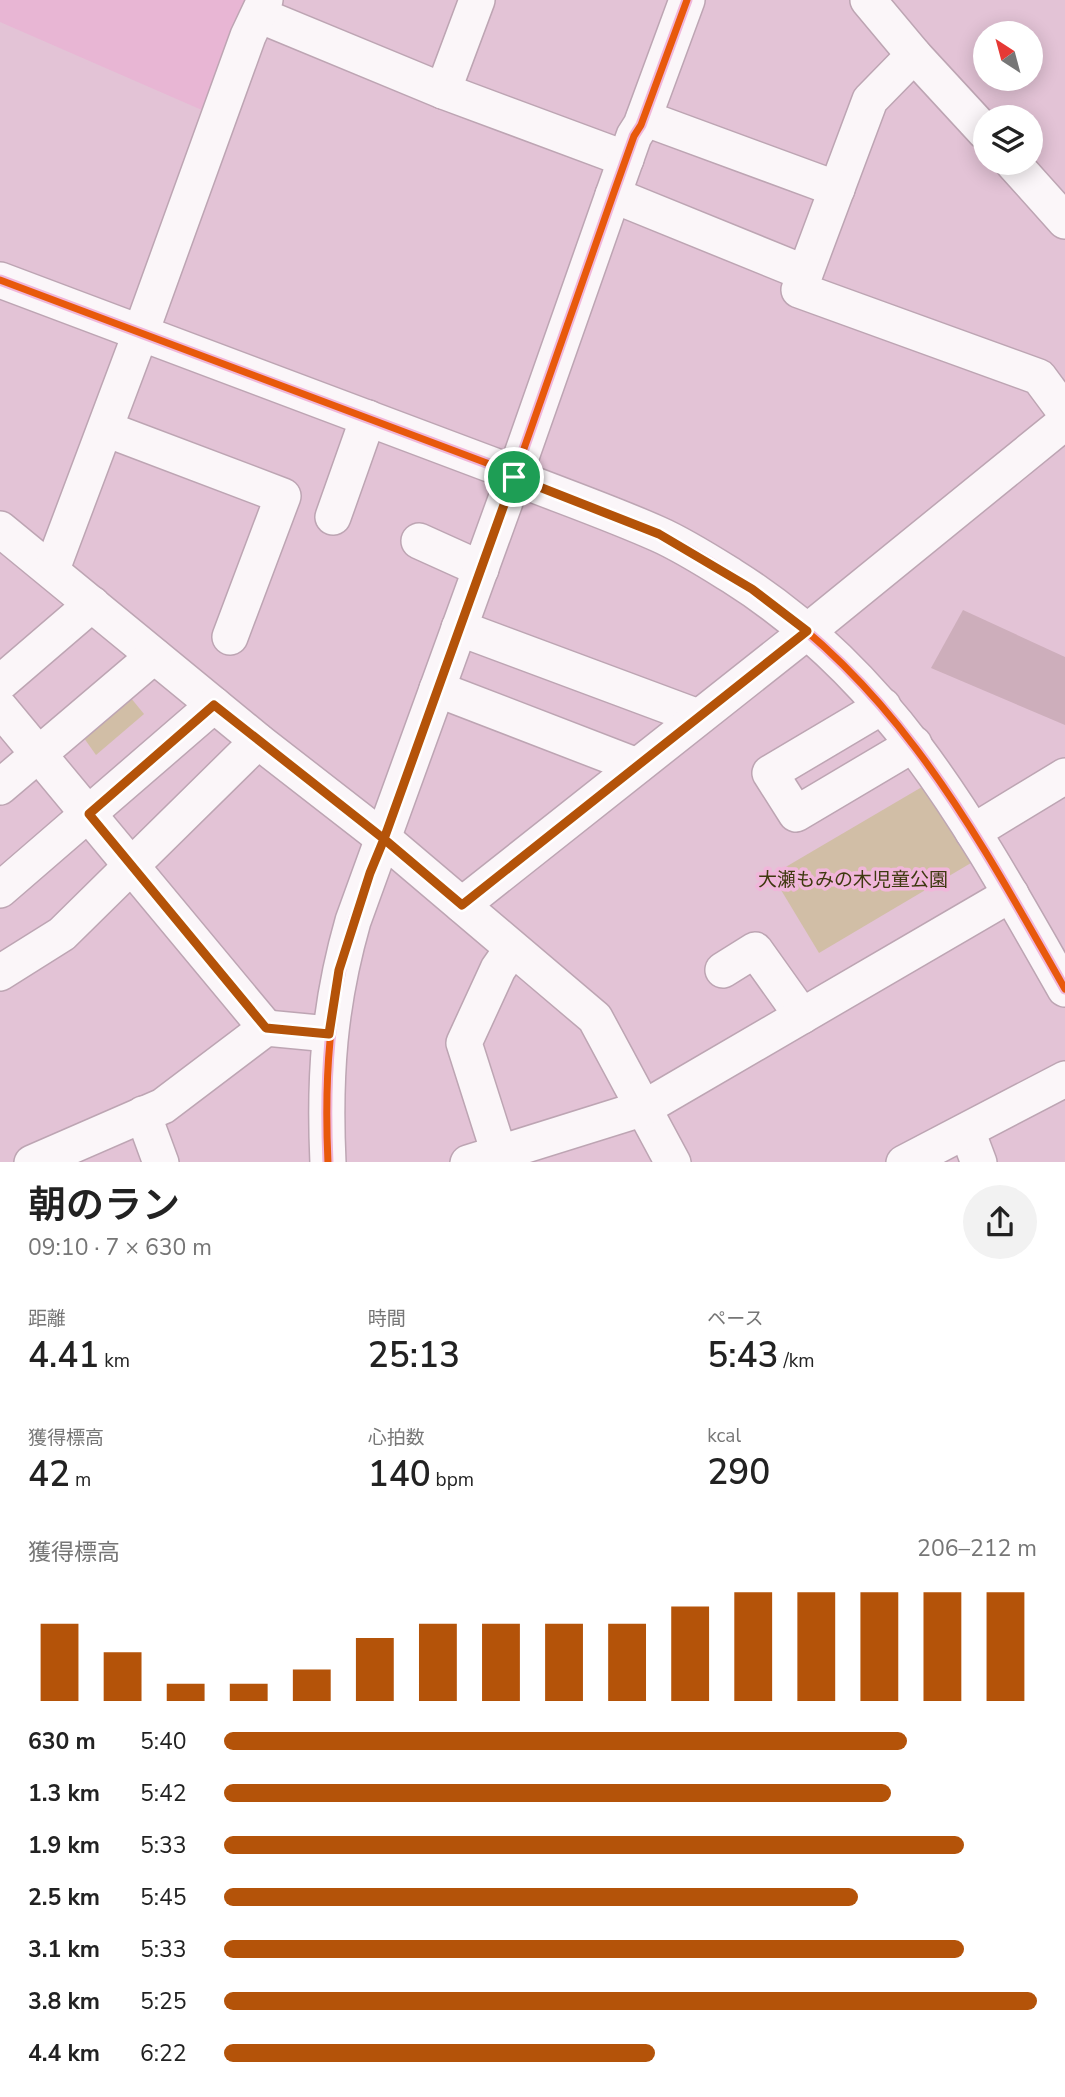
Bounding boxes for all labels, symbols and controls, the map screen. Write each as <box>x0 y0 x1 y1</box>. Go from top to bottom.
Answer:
north arrow <box>973 21 1043 91</box>
map controls <box>973 21 1043 175</box>
button: layers <box>973 105 1043 175</box>
pin <box>484 447 544 507</box>
icon: arrive <box>495 458 533 496</box>
park label: 大瀬もみの木児童公園 <box>758 867 948 893</box>
text: 朝のラン <box>28 1180 180 1231</box>
button: share <box>963 1185 1037 1259</box>
text: 09:10 · 7 × 630 m <box>28 1232 212 1263</box>
text: 距離 <box>28 1306 66 1332</box>
text: 時間 <box>368 1306 406 1332</box>
text: ペース <box>707 1306 763 1332</box>
text: 4.41 <box>28 1332 99 1379</box>
text: 25:13 <box>368 1332 460 1379</box>
text: 5:43 <box>707 1332 779 1379</box>
text: km <box>99 1348 130 1374</box>
text: /km <box>779 1348 815 1374</box>
text: kcal <box>707 1423 741 1449</box>
text: 獲得標高 <box>28 1425 104 1451</box>
text: 心拍数 <box>368 1425 425 1451</box>
text: 290 <box>707 1449 770 1496</box>
text: 42 <box>28 1451 70 1498</box>
text: 140 <box>368 1451 431 1498</box>
text: m <box>70 1467 91 1493</box>
text: bpm <box>431 1467 474 1493</box>
text: 206–212 m <box>917 1533 1037 1564</box>
text: 獲得標高 <box>28 1537 120 1568</box>
text: 630 m <box>28 1726 96 1757</box>
text: 5:40 <box>140 1726 187 1757</box>
text: 1.3 km <box>28 1778 100 1809</box>
text: 5:42 <box>140 1778 187 1809</box>
text: 1.9 km <box>28 1830 100 1861</box>
text: 5:33 <box>140 1830 187 1861</box>
text: 2.5 km <box>28 1882 100 1913</box>
text: 5:45 <box>140 1882 187 1913</box>
text: 3.1 km <box>28 1934 100 1965</box>
text: 5:33 <box>140 1934 187 1965</box>
text: 3.8 km <box>28 1986 100 2017</box>
text: 5:25 <box>140 1986 187 2017</box>
text: 4.4 km <box>28 2038 100 2069</box>
text: 6:22 <box>140 2038 187 2069</box>

